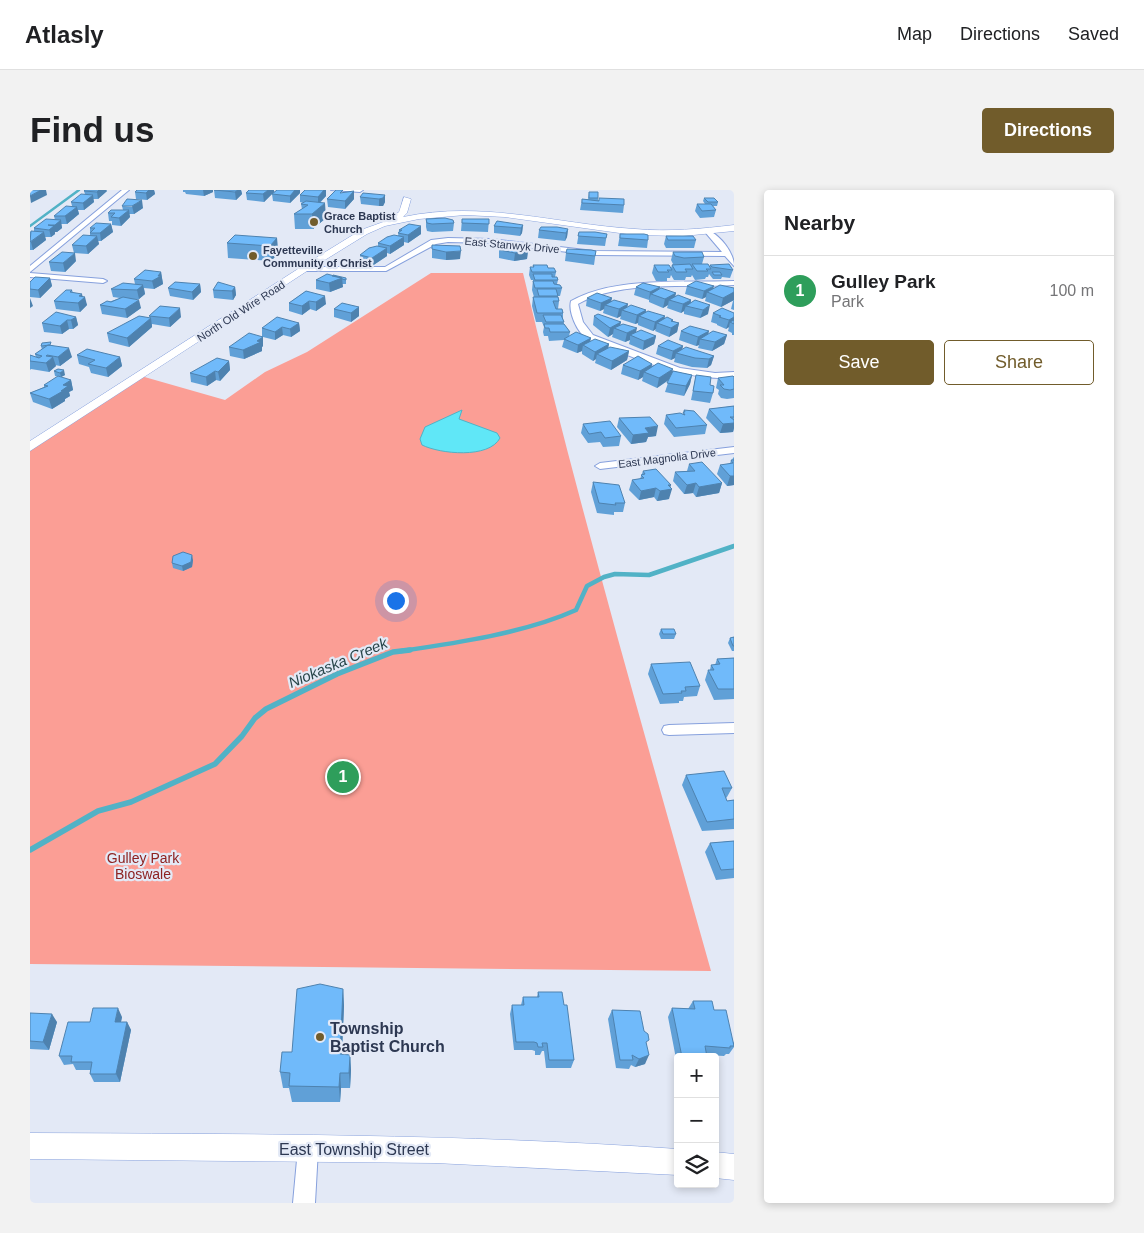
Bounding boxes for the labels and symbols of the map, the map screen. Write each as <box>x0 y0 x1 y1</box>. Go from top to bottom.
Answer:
place label: Grace Baptist Church <box>324 210 396 235</box>
marker: Grace Baptist Church <box>308 216 320 228</box>
street label: East Stanwyk Drive <box>464 235 560 255</box>
place label: Fayetteville Community of Christ <box>263 244 372 269</box>
marker: Fayetteville Community of Christ <box>247 250 259 262</box>
street label: North Old Wire Road <box>195 278 287 344</box>
street label: East Magnolia Drive <box>617 446 717 470</box>
your location <box>383 588 409 614</box>
water label: Niokaska Creek <box>286 633 391 691</box>
pin: 1 <box>327 758 359 796</box>
park label: Gulley Park Bioswale <box>107 850 180 882</box>
place label: Township Baptist Church <box>330 1020 445 1055</box>
marker: Township Baptist Church <box>314 1031 326 1043</box>
street label: East Township Street <box>279 1141 430 1158</box>

